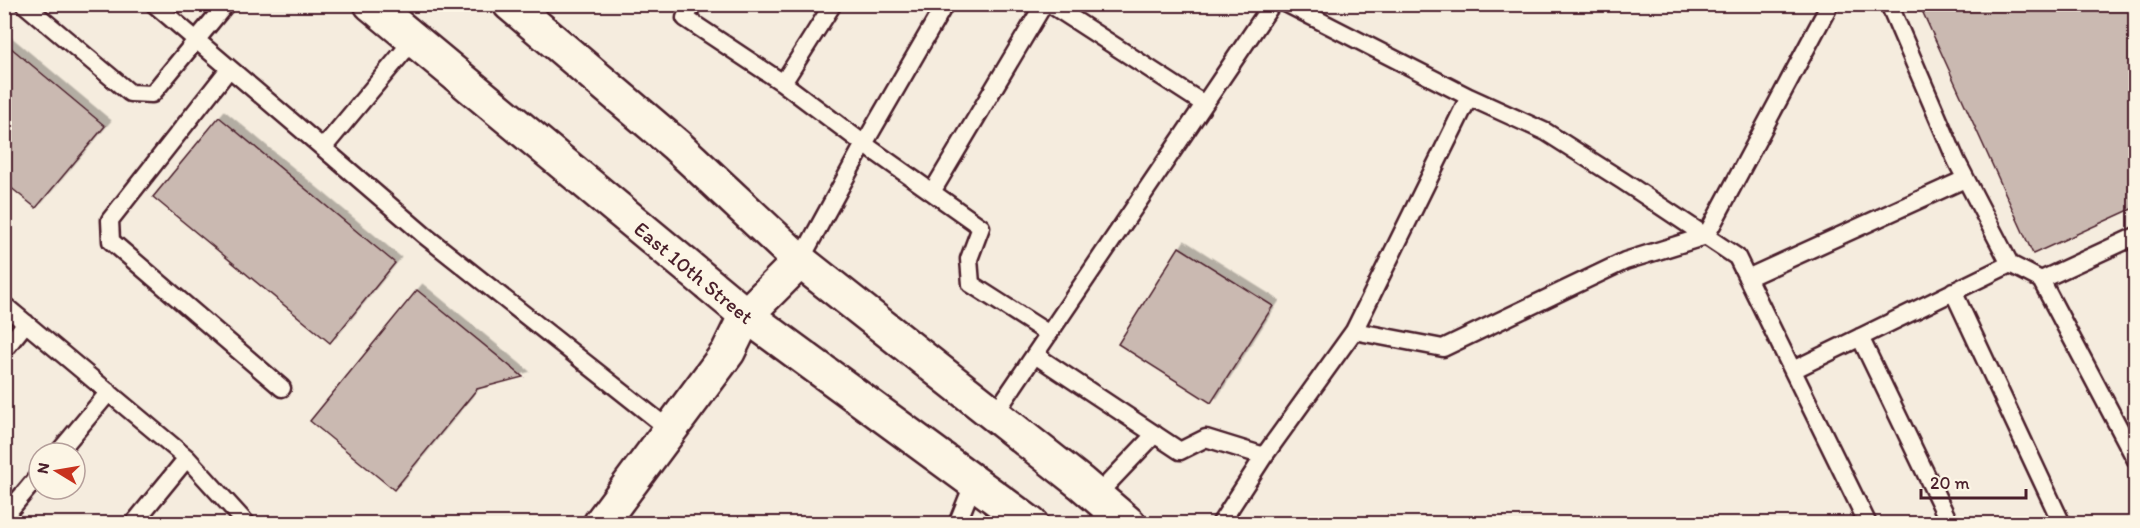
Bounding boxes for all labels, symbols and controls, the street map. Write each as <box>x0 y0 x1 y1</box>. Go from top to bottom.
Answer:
street label: East 10th Street <box>630 216 759 329</box>
north arrow <box>27 441 87 501</box>
text: N <box>32 461 53 475</box>
scale bar <box>1921 462 2026 500</box>
text: 20 m <box>1930 472 1970 494</box>

